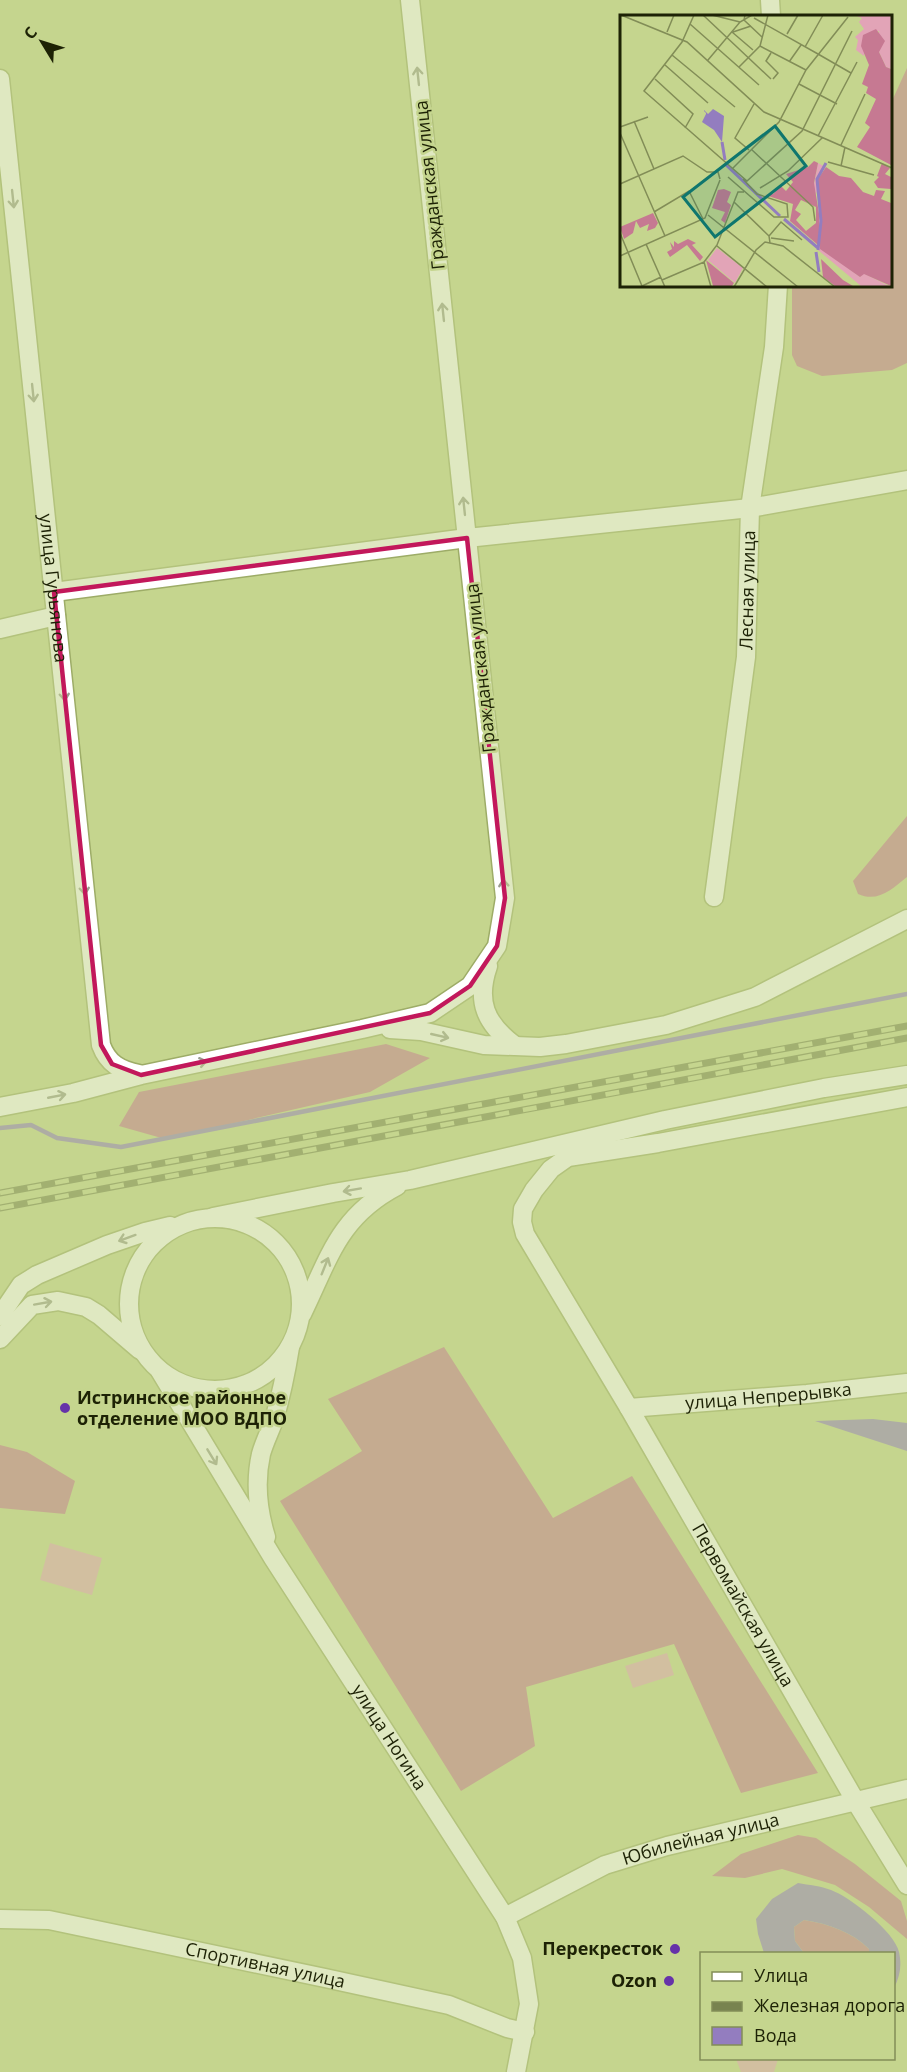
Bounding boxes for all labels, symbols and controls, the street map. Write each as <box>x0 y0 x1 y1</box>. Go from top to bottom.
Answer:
north arrow <box>12 12 72 72</box>
inset map <box>620 15 892 286</box>
text: С <box>18 22 42 44</box>
one-way arrow <box>413 67 424 87</box>
street label: Гражданская улица <box>408 99 450 271</box>
one-way arrow <box>8 189 19 209</box>
one-way arrow <box>437 303 448 323</box>
one-way arrow <box>28 383 39 403</box>
one-way arrow <box>458 497 469 517</box>
street label: улица Гурьянова <box>35 513 74 664</box>
street label: Лесная улица <box>733 530 760 650</box>
street label: Гражданская улица <box>459 582 501 754</box>
one-way arrow <box>59 681 70 701</box>
one-way arrow <box>79 875 90 895</box>
one-way arrow <box>498 879 509 898</box>
one-way arrow <box>431 1030 450 1042</box>
one-way arrow <box>188 1057 207 1068</box>
one-way arrow <box>47 1090 67 1101</box>
one-way arrow <box>343 1184 362 1195</box>
one-way arrow <box>118 1234 137 1245</box>
one-way arrow <box>320 1257 331 1276</box>
one-way arrow <box>33 1297 52 1308</box>
street label: улица Непрерывка <box>684 1376 853 1415</box>
place label: Истринское районное отделение МОО ВДПО <box>77 1385 287 1430</box>
marker: Истринское районное отделение МОО ВДПО <box>58 1401 72 1415</box>
one-way arrow <box>206 1448 218 1465</box>
street label: Первомайская улица <box>687 1519 800 1691</box>
street label: улица Ногина <box>347 1679 433 1794</box>
street label: Юбилейная улица <box>619 1807 781 1870</box>
street label: Спортивная улица <box>183 1936 348 1993</box>
place label: Перекресток <box>542 1936 664 1960</box>
marker: Перекресток <box>668 1942 682 1956</box>
legend <box>700 1952 895 2060</box>
text: Улица <box>754 1963 808 1987</box>
place label: Ozon <box>611 1968 657 1992</box>
marker: Ozon <box>662 1974 676 1988</box>
text: Железная дорога <box>754 1993 905 2017</box>
text: Вода <box>754 2023 797 2047</box>

